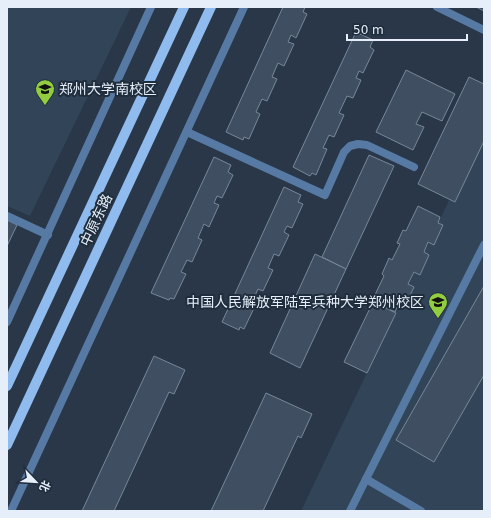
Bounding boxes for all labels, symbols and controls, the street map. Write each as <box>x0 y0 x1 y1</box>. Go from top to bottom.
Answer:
scale bar <box>347 16 467 42</box>
text: 50 m <box>353 23 384 37</box>
school or university icon: 郑州大学南校区 <box>34 78 56 106</box>
place label: 郑州大学南校区 <box>59 81 157 97</box>
street label: 中原东路 <box>77 191 115 249</box>
school or university icon: 中国人民解放军陆军兵种大学郑州校区 <box>427 291 449 319</box>
place label: 中国人民解放军陆军兵种大学郑州校区 <box>186 294 424 310</box>
north arrow <box>16 462 56 502</box>
text: 北 <box>36 478 53 494</box>

